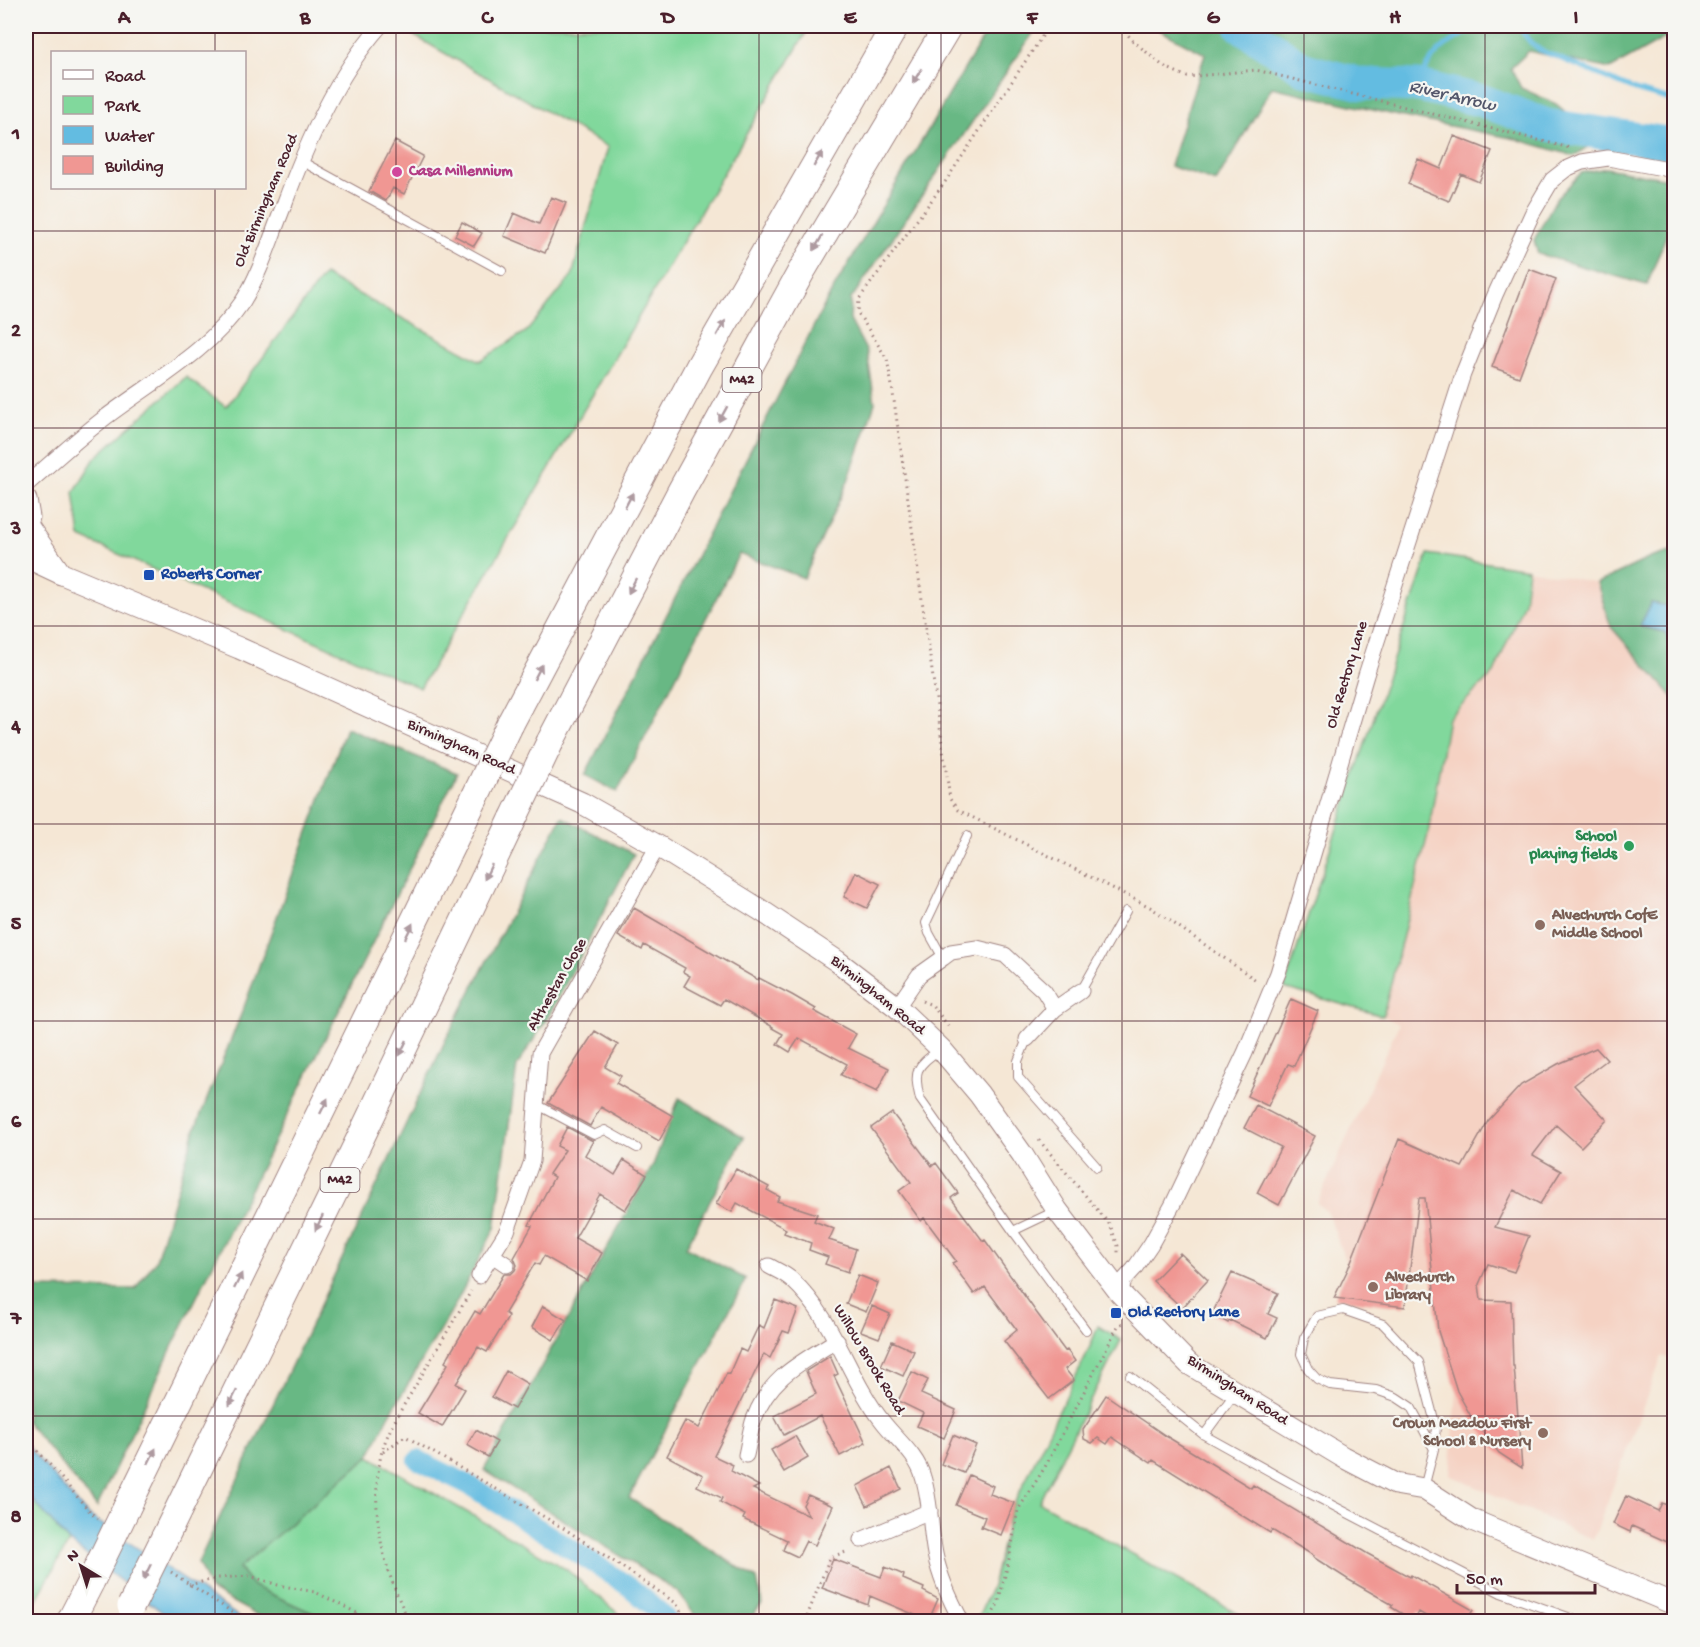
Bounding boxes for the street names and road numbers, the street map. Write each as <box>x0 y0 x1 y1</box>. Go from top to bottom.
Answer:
street label: Old Birmingham Road <box>230 130 304 270</box>
road number: M42 <box>722 368 762 392</box>
street label: Old Rectory Lane <box>1323 618 1374 731</box>
street label: Birmingham Road <box>403 715 520 781</box>
street label: Althestan Close <box>524 935 593 1035</box>
street label: Birmingham Road <box>825 951 929 1041</box>
road number: M42 <box>320 1168 360 1192</box>
street label: Willow Brook Road <box>828 1302 909 1420</box>
street label: Birmingham Road <box>1182 1351 1292 1432</box>

